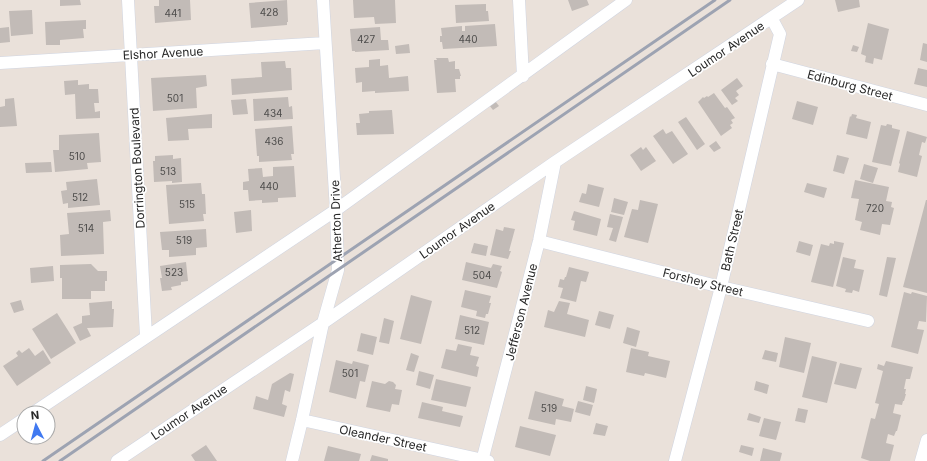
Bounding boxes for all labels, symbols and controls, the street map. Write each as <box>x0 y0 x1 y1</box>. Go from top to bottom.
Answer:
house number: 428 <box>260 6 278 18</box>
house number: 441 <box>165 7 181 19</box>
street label: Loumor Avenue <box>685 18 767 80</box>
house number: 427 <box>357 33 375 45</box>
house number: 440 <box>458 33 478 45</box>
street label: Elshor Avenue <box>122 43 204 63</box>
street label: Edinburg Street <box>806 66 894 104</box>
house number: 501 <box>167 92 183 104</box>
street label: Dorrington Boulevard <box>126 107 148 229</box>
house number: 434 <box>263 107 283 119</box>
house number: 436 <box>265 135 283 147</box>
house number: 510 <box>69 150 85 162</box>
house number: 513 <box>160 165 176 177</box>
house number: 440 <box>259 180 279 192</box>
street label: Atherton Drive <box>327 180 345 262</box>
house number: 512 <box>72 191 88 203</box>
house number: 515 <box>179 198 195 210</box>
street label: Loumor Avenue <box>416 198 498 262</box>
house number: 720 <box>866 202 884 214</box>
street label: Bath Street <box>718 208 746 272</box>
house number: 514 <box>78 222 94 234</box>
house number: 519 <box>176 234 192 246</box>
street label: Jefferson Avenue <box>502 262 540 362</box>
street label: Forshey Street <box>661 265 745 299</box>
house number: 523 <box>165 266 183 278</box>
house number: 504 <box>473 269 491 281</box>
house number: 512 <box>464 324 480 336</box>
house number: 501 <box>342 367 358 379</box>
street label: Loumor Avenue <box>148 381 230 443</box>
house number: 519 <box>541 402 557 414</box>
north arrow <box>16 405 56 445</box>
text: N <box>30 408 40 422</box>
street label: Oleander Street <box>338 421 428 455</box>

